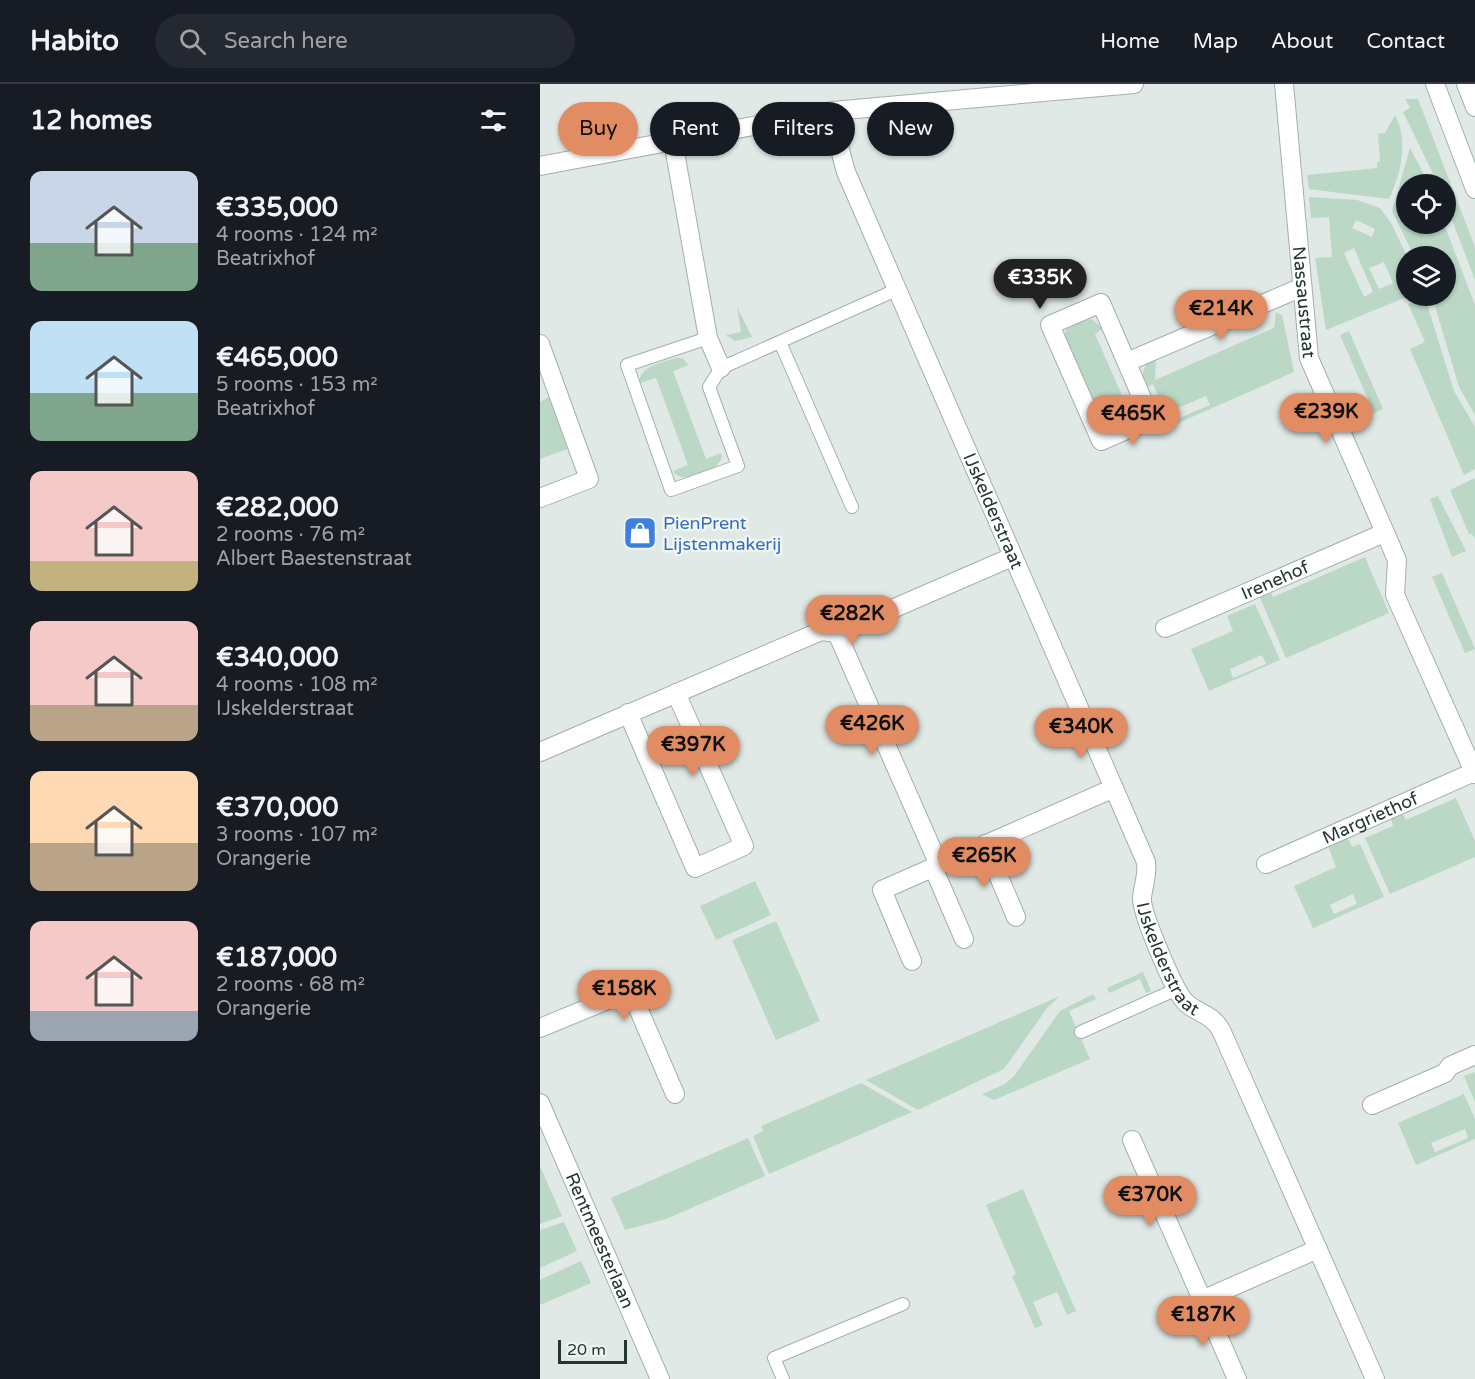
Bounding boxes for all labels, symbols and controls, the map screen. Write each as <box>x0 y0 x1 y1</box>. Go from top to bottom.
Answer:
search box <box>155 14 575 68</box>
text: Habito <box>30 24 119 58</box>
icon: search <box>176 25 209 58</box>
text: Search here <box>224 28 348 54</box>
text: Home <box>1100 29 1160 54</box>
text: Map <box>1193 29 1238 54</box>
text: About <box>1271 29 1333 54</box>
text: Contact <box>1366 29 1445 54</box>
chip: Buy <box>558 102 638 156</box>
chip: Rent <box>650 102 740 156</box>
chip: Filters <box>752 102 855 156</box>
chip: New <box>867 102 954 156</box>
icon: filters <box>477 104 510 137</box>
text: 12 homes <box>30 105 152 136</box>
map controls <box>1396 174 1456 306</box>
button: locate <box>1396 174 1456 234</box>
text: €335,000 <box>216 192 338 223</box>
icon: home <box>78 195 150 267</box>
text: 4 rooms · 124 m² <box>216 223 378 247</box>
street label: Nassaustraat <box>1288 245 1320 359</box>
button: layers <box>1396 246 1456 306</box>
text: Beatrixhof <box>216 247 315 271</box>
pin: €335K <box>998 259 1082 310</box>
text: €335K <box>1008 266 1072 290</box>
pin: €214K <box>1179 290 1263 341</box>
text: €214K <box>1189 297 1253 321</box>
text: €465,000 <box>216 342 338 373</box>
icon: home <box>78 345 150 417</box>
text: 5 rooms · 153 m² <box>216 373 378 397</box>
pin: €239K <box>1284 393 1368 444</box>
pin: €465K <box>1091 395 1175 446</box>
text: Beatrixhof <box>216 397 315 421</box>
text: €239K <box>1294 400 1358 424</box>
text: €465K <box>1101 402 1165 426</box>
street label: IJskelderstraat <box>958 449 1028 572</box>
text: €282,000 <box>216 492 338 523</box>
icon: home <box>78 495 150 567</box>
place label: PienPrent Lijstenmakerij <box>663 512 781 555</box>
shop icon: PienPrent Lijstenmakerij <box>622 515 658 551</box>
text: 2 rooms · 76 m² <box>216 523 365 547</box>
text: Albert Baestenstraat <box>216 547 412 571</box>
street label: Irenehof <box>1238 556 1312 605</box>
pin: €282K <box>810 595 894 646</box>
text: €282K <box>820 602 884 626</box>
text: €340,000 <box>216 642 338 673</box>
icon: home <box>78 645 150 717</box>
text: 4 rooms · 108 m² <box>216 673 378 697</box>
text: IJskelderstraat <box>216 697 354 721</box>
pin: €426K <box>830 705 914 756</box>
pin: €340K <box>1039 708 1123 759</box>
text: €426K <box>840 712 904 736</box>
text: €340K <box>1049 715 1113 739</box>
pin: €397K <box>651 726 735 777</box>
text: €397K <box>661 733 725 757</box>
street label: Margriethof <box>1319 787 1422 849</box>
text: €370,000 <box>216 792 338 823</box>
icon: home <box>78 795 150 867</box>
text: 3 rooms · 107 m² <box>216 823 378 847</box>
pin: €265K <box>942 837 1026 888</box>
text: €265K <box>952 844 1016 868</box>
text: Orangerie <box>216 847 311 871</box>
street label: IJskelderstraat <box>1132 900 1203 1020</box>
text: €187,000 <box>216 942 337 973</box>
icon: home <box>78 945 150 1017</box>
pin: €158K <box>582 970 666 1021</box>
text: 2 rooms · 68 m² <box>216 973 365 997</box>
text: €158K <box>592 977 656 1001</box>
text: Orangerie <box>216 997 311 1021</box>
street label: Rentmeesterlaan <box>561 1169 639 1312</box>
pin: €370K <box>1108 1176 1192 1227</box>
text: €370K <box>1118 1183 1182 1207</box>
pin: €187K <box>1161 1296 1245 1347</box>
text: €187K <box>1171 1303 1235 1327</box>
scale bar <box>558 1337 627 1364</box>
text: 20 m <box>567 1340 606 1360</box>

